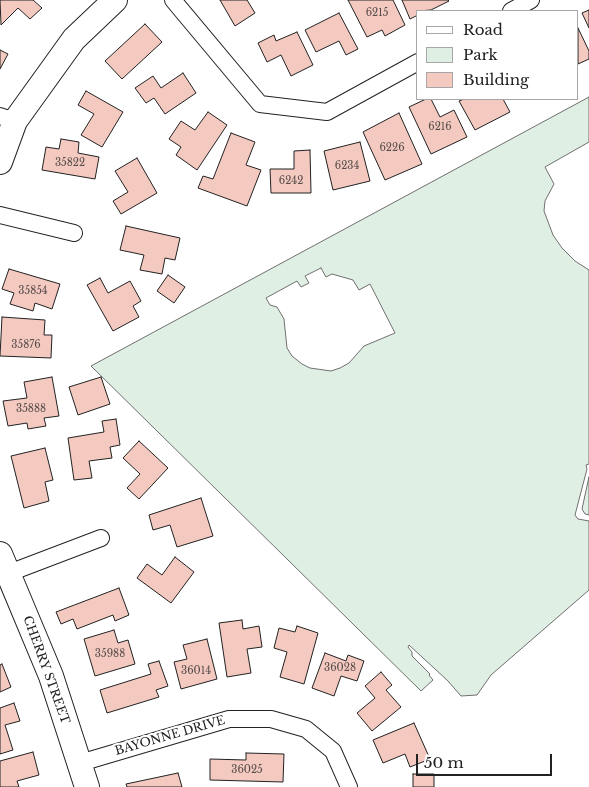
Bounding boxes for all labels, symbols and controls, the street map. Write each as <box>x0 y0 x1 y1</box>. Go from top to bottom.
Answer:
house number: 6215 <box>366 7 388 19</box>
legend <box>416 10 579 100</box>
text: Road <box>463 20 503 39</box>
text: Park <box>463 45 498 64</box>
text: Building <box>463 70 529 89</box>
house number: 6216 <box>428 121 452 133</box>
house number: 6226 <box>379 142 405 154</box>
house number: 35822 <box>55 157 85 169</box>
house number: 6234 <box>335 160 359 172</box>
house number: 6242 <box>279 175 303 187</box>
house number: 35854 <box>18 285 48 297</box>
house number: 35876 <box>11 339 41 351</box>
house number: 35888 <box>16 403 46 415</box>
street label: CHERRY STREET <box>20 614 72 726</box>
house number: 35988 <box>95 648 125 660</box>
house number: 36028 <box>324 662 356 674</box>
house number: 36014 <box>181 665 211 677</box>
street label: BAYONNE DRIVE <box>113 713 227 759</box>
scale bar <box>419 744 555 776</box>
text: 50 m <box>424 753 464 772</box>
house number: 36025 <box>231 764 263 776</box>

